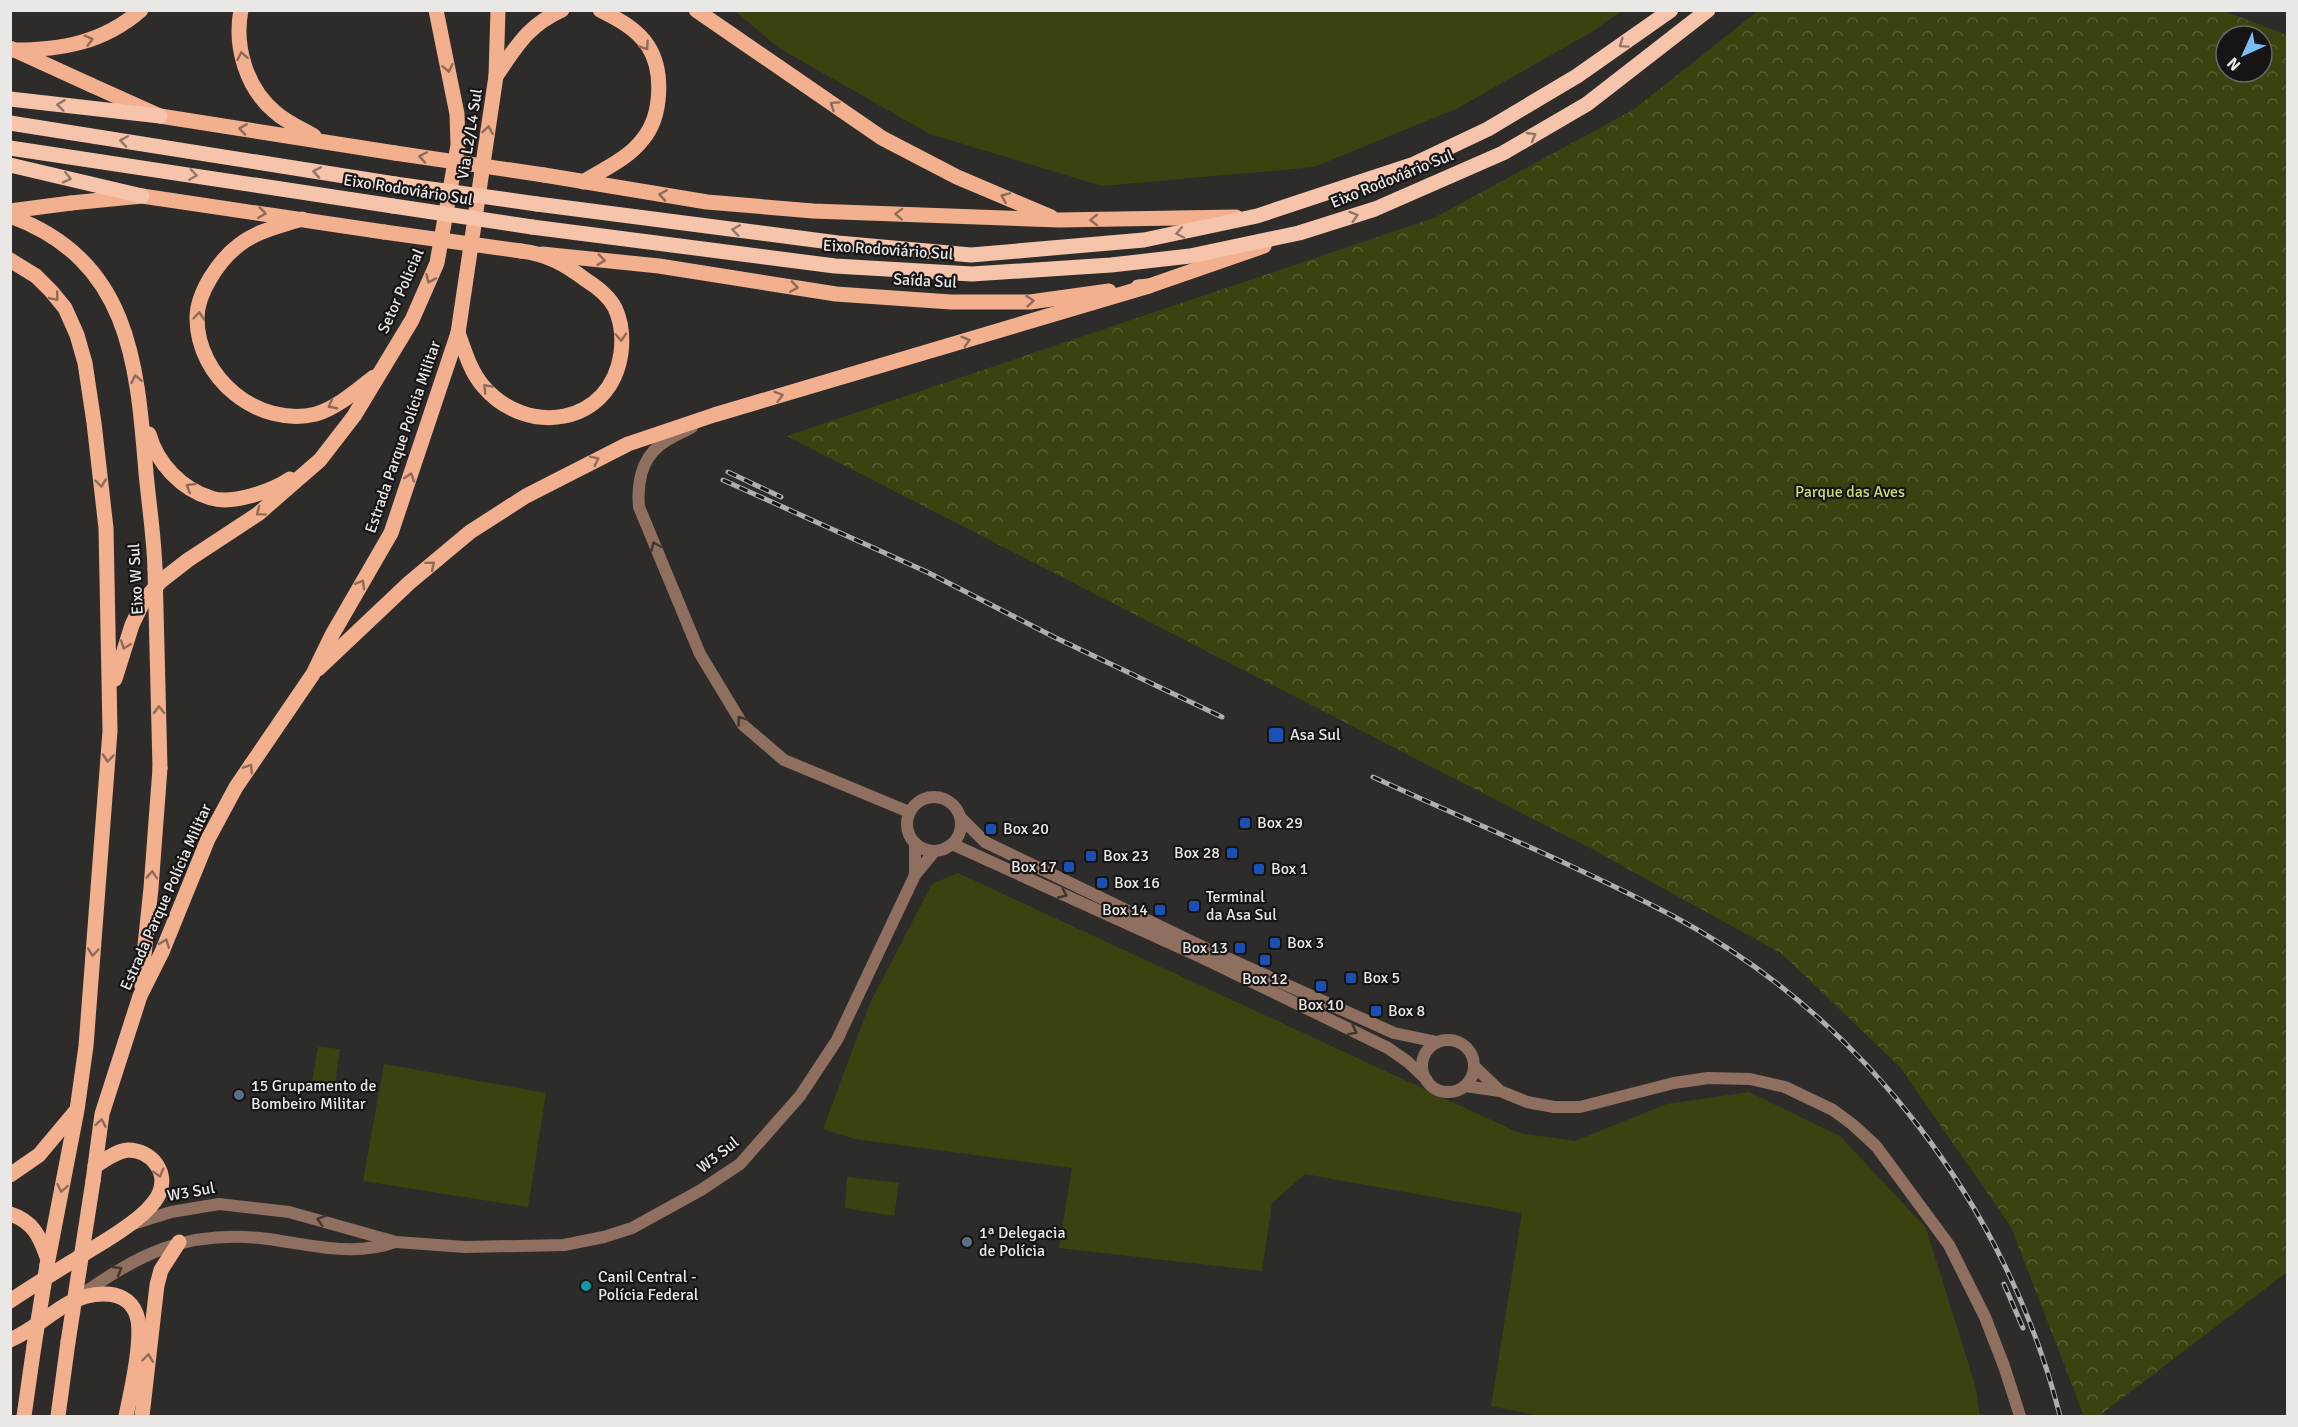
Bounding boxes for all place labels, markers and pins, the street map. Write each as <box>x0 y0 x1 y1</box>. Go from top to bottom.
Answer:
place label: Asa Sul <box>1290 725 1341 745</box>
marker: Asa Sul <box>1267 726 1285 744</box>
place label: Box 29 <box>1257 813 1303 833</box>
marker: Box 29 <box>1238 816 1252 830</box>
place label: Box 20 <box>1003 819 1049 839</box>
marker: Box 20 <box>984 822 998 836</box>
place label: Box 28 <box>1174 843 1220 863</box>
place label: Box 23 <box>1103 846 1149 866</box>
marker: Box 28 <box>1225 846 1239 860</box>
marker: Box 23 <box>1084 849 1098 863</box>
place label: Box 17 <box>1011 857 1057 877</box>
place label: Box 1 <box>1271 859 1308 879</box>
marker: Box 17 <box>1062 860 1076 874</box>
marker: Box 1 <box>1252 862 1266 876</box>
place label: Box 16 <box>1114 873 1160 893</box>
marker: Box 16 <box>1095 876 1109 890</box>
place label: Terminal da Asa Sul <box>1206 887 1277 925</box>
marker: Terminal da Asa Sul <box>1187 899 1201 913</box>
place label: Box 14 <box>1102 900 1148 920</box>
marker: Box 14 <box>1153 903 1167 917</box>
place label: Box 3 <box>1287 933 1324 953</box>
marker: Box 3 <box>1268 936 1282 950</box>
place label: Box 13 <box>1182 938 1228 958</box>
marker: Box 13 <box>1233 941 1247 955</box>
marker: Box 12 <box>1258 953 1272 967</box>
place label: Box 5 <box>1363 968 1400 988</box>
place label: Box 12 <box>1242 969 1288 989</box>
marker: Box 5 <box>1344 971 1358 985</box>
marker: Box 10 <box>1314 979 1328 993</box>
place label: Box 10 <box>1298 995 1344 1015</box>
place label: Box 8 <box>1388 1001 1425 1021</box>
marker: Box 8 <box>1369 1004 1383 1018</box>
place label: 15 Grupamento de Bombeiro Militar <box>251 1076 377 1114</box>
marker: 15 Grupamento de Bombeiro Militar <box>232 1088 246 1102</box>
place label: 1ª Delegacia de Polícia <box>979 1223 1066 1261</box>
marker: 1ª Delegacia de Polícia <box>960 1235 974 1249</box>
place label: Canil Central - Polícia Federal <box>598 1267 699 1305</box>
marker: Canil Central - Polícia Federal <box>579 1279 593 1293</box>

